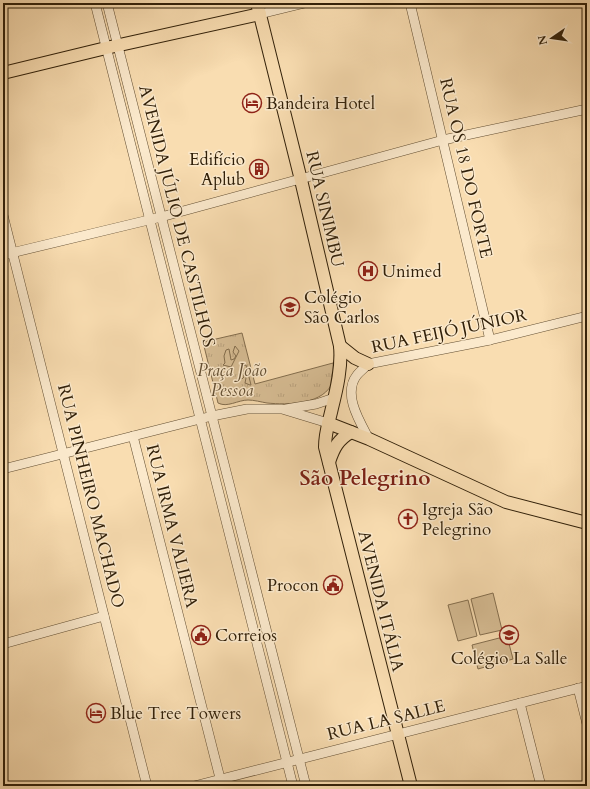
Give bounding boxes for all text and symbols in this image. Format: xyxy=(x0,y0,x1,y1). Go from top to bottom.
north arrow xyxy=(532,18,572,58)
text: N xyxy=(534,33,551,46)
street label: RUA OS 18 DO FORTE xyxy=(434,76,498,260)
street label: AVENIDA JÚLIO DE CASTILHOS xyxy=(133,83,221,349)
hotel icon: Bandeira Hotel xyxy=(241,92,263,114)
place label: Bandeira Hotel xyxy=(266,92,376,115)
place label: Edifício Aplub xyxy=(189,148,245,191)
street label: RUA SINIMBU xyxy=(300,149,350,269)
building icon: Edifício Aplub xyxy=(248,158,270,180)
hospital icon: Unimed xyxy=(357,260,379,282)
place label: Unimed xyxy=(382,260,441,283)
place label: Colégio São Carlos xyxy=(304,286,380,329)
school or university icon: Colégio São Carlos xyxy=(279,296,301,318)
street label: RUA FEIJÓ JÚNIOR xyxy=(369,302,529,359)
park label: Praça João Pessoa xyxy=(197,359,267,402)
street label: RUA PINHEIRO MACHADO xyxy=(52,382,130,610)
street label: RUA IRMA VALIERA xyxy=(141,442,204,611)
district label: São Pelegrino xyxy=(299,464,431,493)
place label: Igreja São Pelegrino xyxy=(422,498,493,541)
church icon: Igreja São Pelegrino xyxy=(397,508,419,530)
street label: AVENIDA ITÁLIA xyxy=(352,528,410,675)
place label: Procon xyxy=(267,574,319,597)
public building icon: Procon xyxy=(322,574,344,596)
public building icon: Correios xyxy=(190,624,212,646)
place label: Correios xyxy=(215,624,277,647)
school or university icon: Colégio La Salle xyxy=(498,624,520,646)
place label: Colégio La Salle xyxy=(451,647,567,670)
street label: RUA LA SALLE xyxy=(325,694,447,746)
hotel icon: Blue Tree Towers xyxy=(85,702,107,724)
place label: Blue Tree Towers xyxy=(110,702,241,725)

